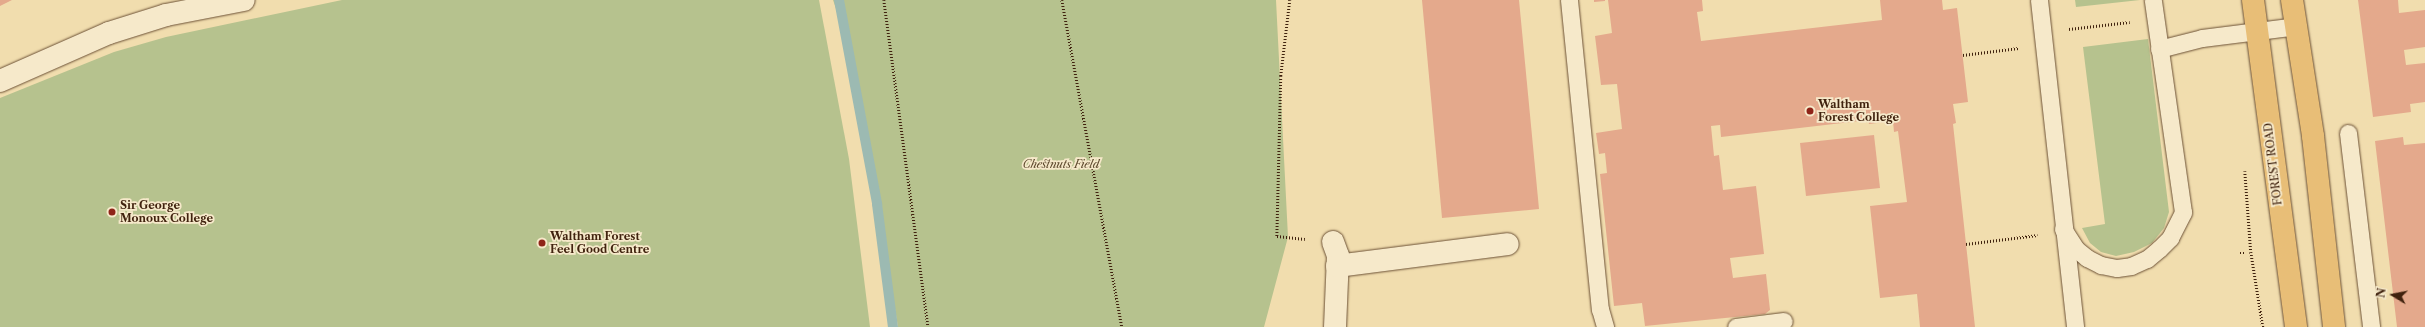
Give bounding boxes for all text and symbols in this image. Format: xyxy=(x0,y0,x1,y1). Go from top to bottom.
place label: Waltham Forest College xyxy=(1818,98,1899,124)
marker: Waltham Forest College xyxy=(1805,106,1815,116)
street label: FOREST ROAD xyxy=(2261,122,2285,206)
park label: Chestnuts Field xyxy=(1023,157,1099,171)
place label: Sir George Monoux College xyxy=(120,199,213,225)
marker: Sir George Monoux College xyxy=(107,207,117,217)
place label: Waltham Forest Feel Good Centre xyxy=(550,230,649,256)
marker: Waltham Forest Feel Good Centre xyxy=(537,238,547,248)
north arrow xyxy=(2373,275,2413,315)
text: N xyxy=(2373,287,2389,299)

